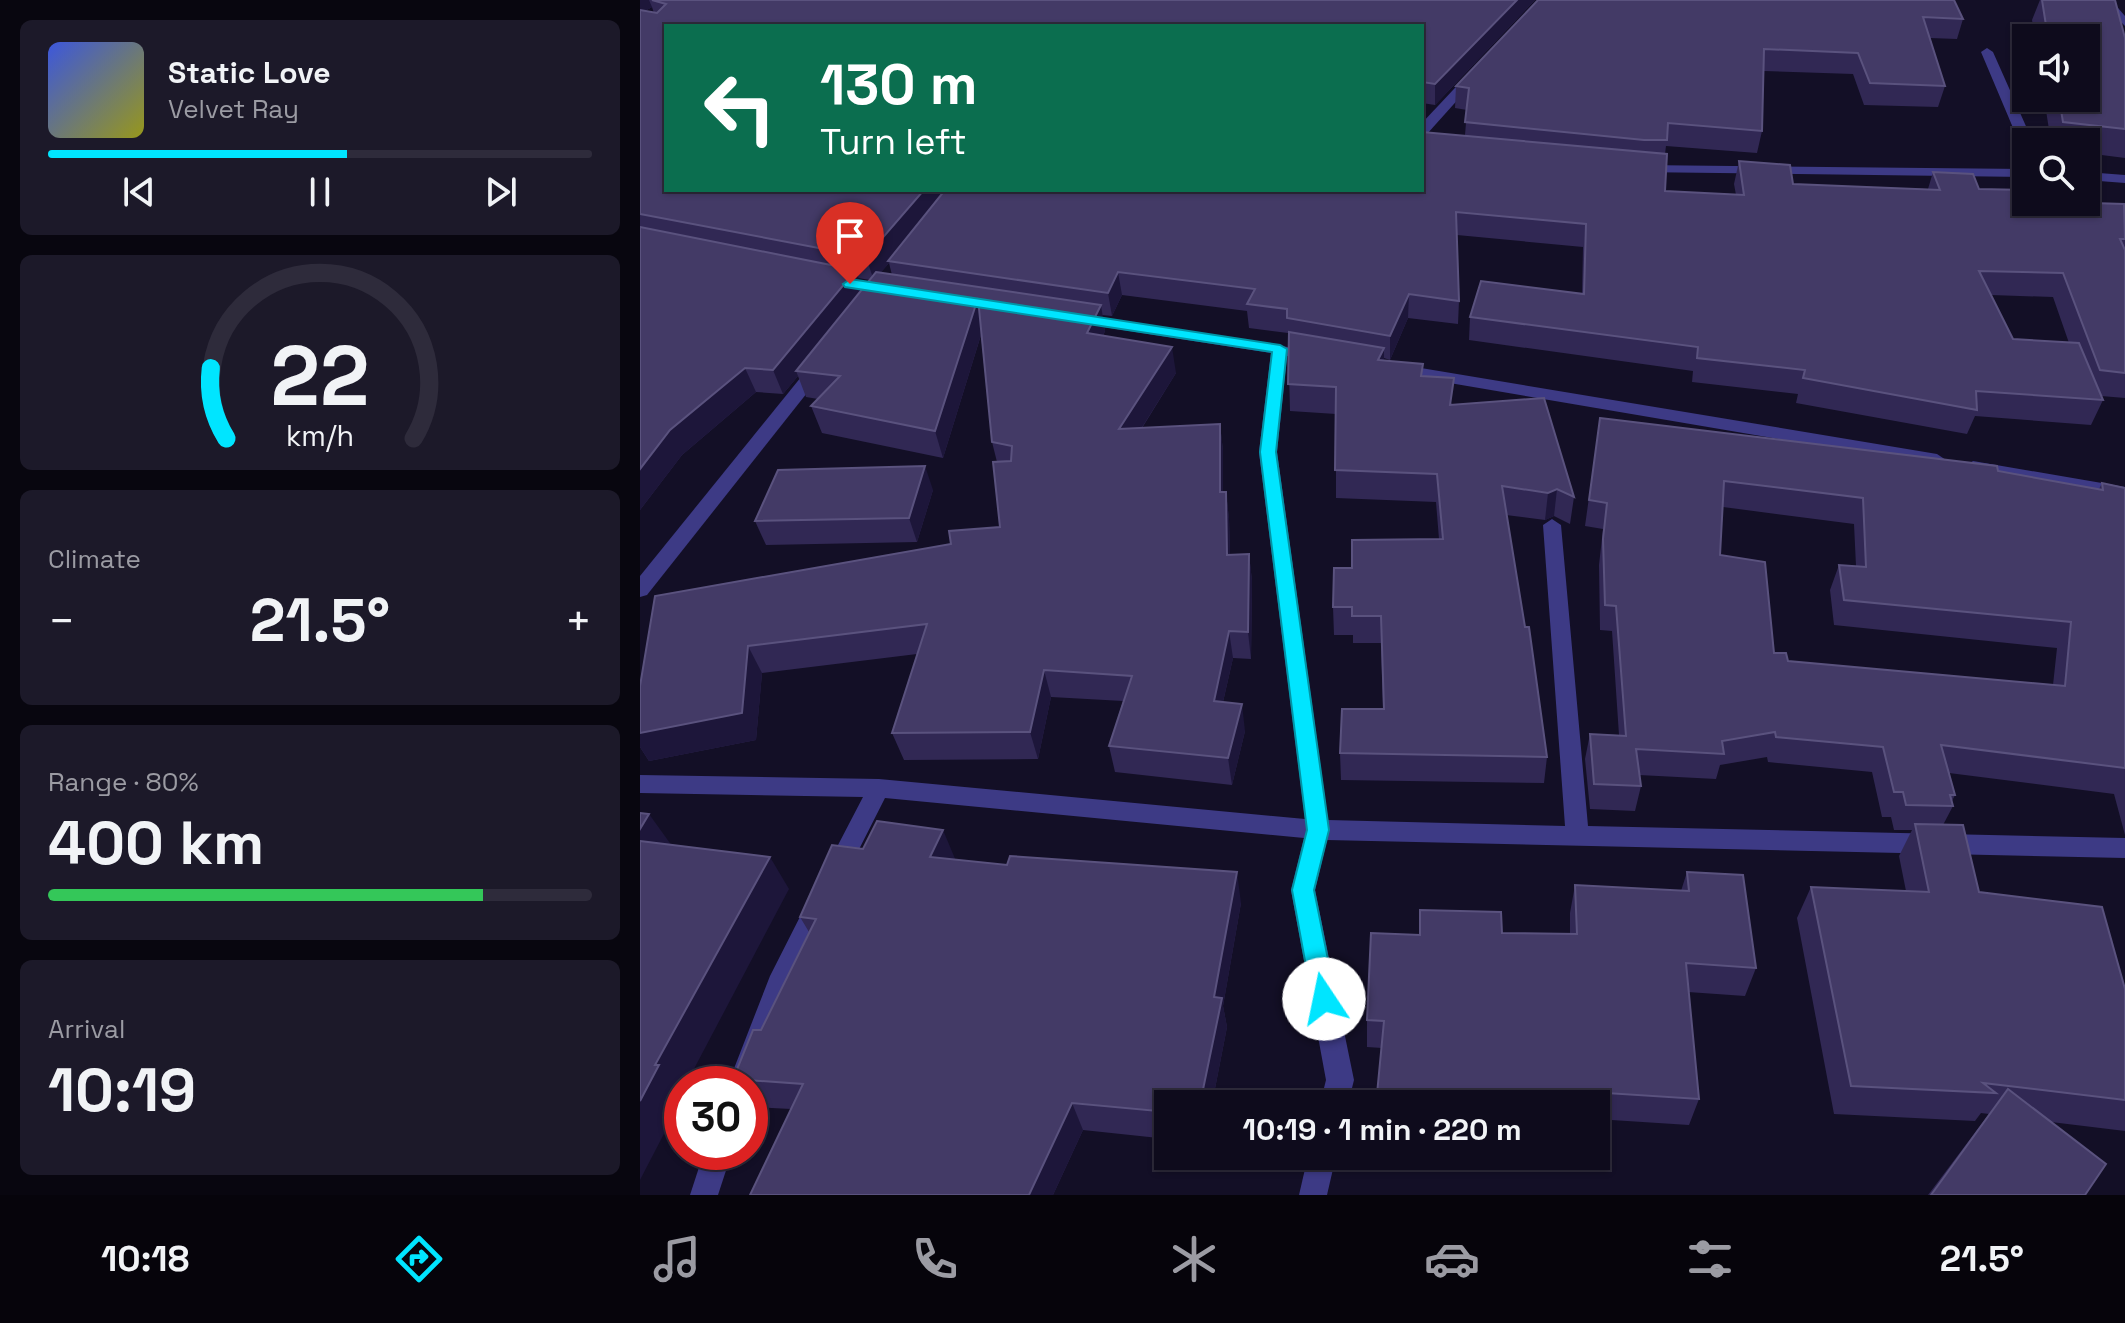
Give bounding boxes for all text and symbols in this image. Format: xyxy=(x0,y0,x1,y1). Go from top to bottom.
map controls xyxy=(2012,24,2100,216)
button: sound xyxy=(2012,24,2100,112)
text: 130 m xyxy=(820,49,978,120)
text: Static Love xyxy=(168,53,331,92)
icon: left xyxy=(688,56,792,160)
text: Velvet Ray xyxy=(168,92,299,126)
text: Turn left xyxy=(820,119,967,165)
button: search xyxy=(2012,128,2100,216)
icon: previous xyxy=(117,170,161,214)
icon: pause xyxy=(298,170,342,214)
icon: next xyxy=(479,170,523,214)
pin xyxy=(816,202,884,284)
icon: arrive xyxy=(828,214,872,258)
text: 22 xyxy=(271,322,369,428)
text: km/h xyxy=(286,418,354,454)
text: Climate xyxy=(48,542,141,576)
text: 21.5° xyxy=(250,582,390,659)
text: − xyxy=(48,593,75,649)
text: + xyxy=(565,593,592,649)
text: Range · 80% xyxy=(48,765,199,799)
text: 400 km xyxy=(48,805,264,882)
position arrow xyxy=(1282,957,1366,1041)
text: Arrival xyxy=(48,1012,125,1046)
text: 10:19 xyxy=(48,1052,196,1129)
speed limit sign: 30 xyxy=(664,1066,768,1170)
text: 10:19 · 1 min · 220 m xyxy=(1242,1110,1522,1149)
icon: directions xyxy=(391,1231,447,1287)
icon: music xyxy=(649,1231,705,1287)
icon: phone xyxy=(907,1231,963,1287)
icon: climate xyxy=(1166,1231,1222,1287)
icon: car xyxy=(1424,1231,1480,1287)
icon: filters xyxy=(1682,1231,1738,1287)
text: 10:18 xyxy=(101,1236,189,1282)
text: 21.5° xyxy=(1940,1236,2024,1282)

